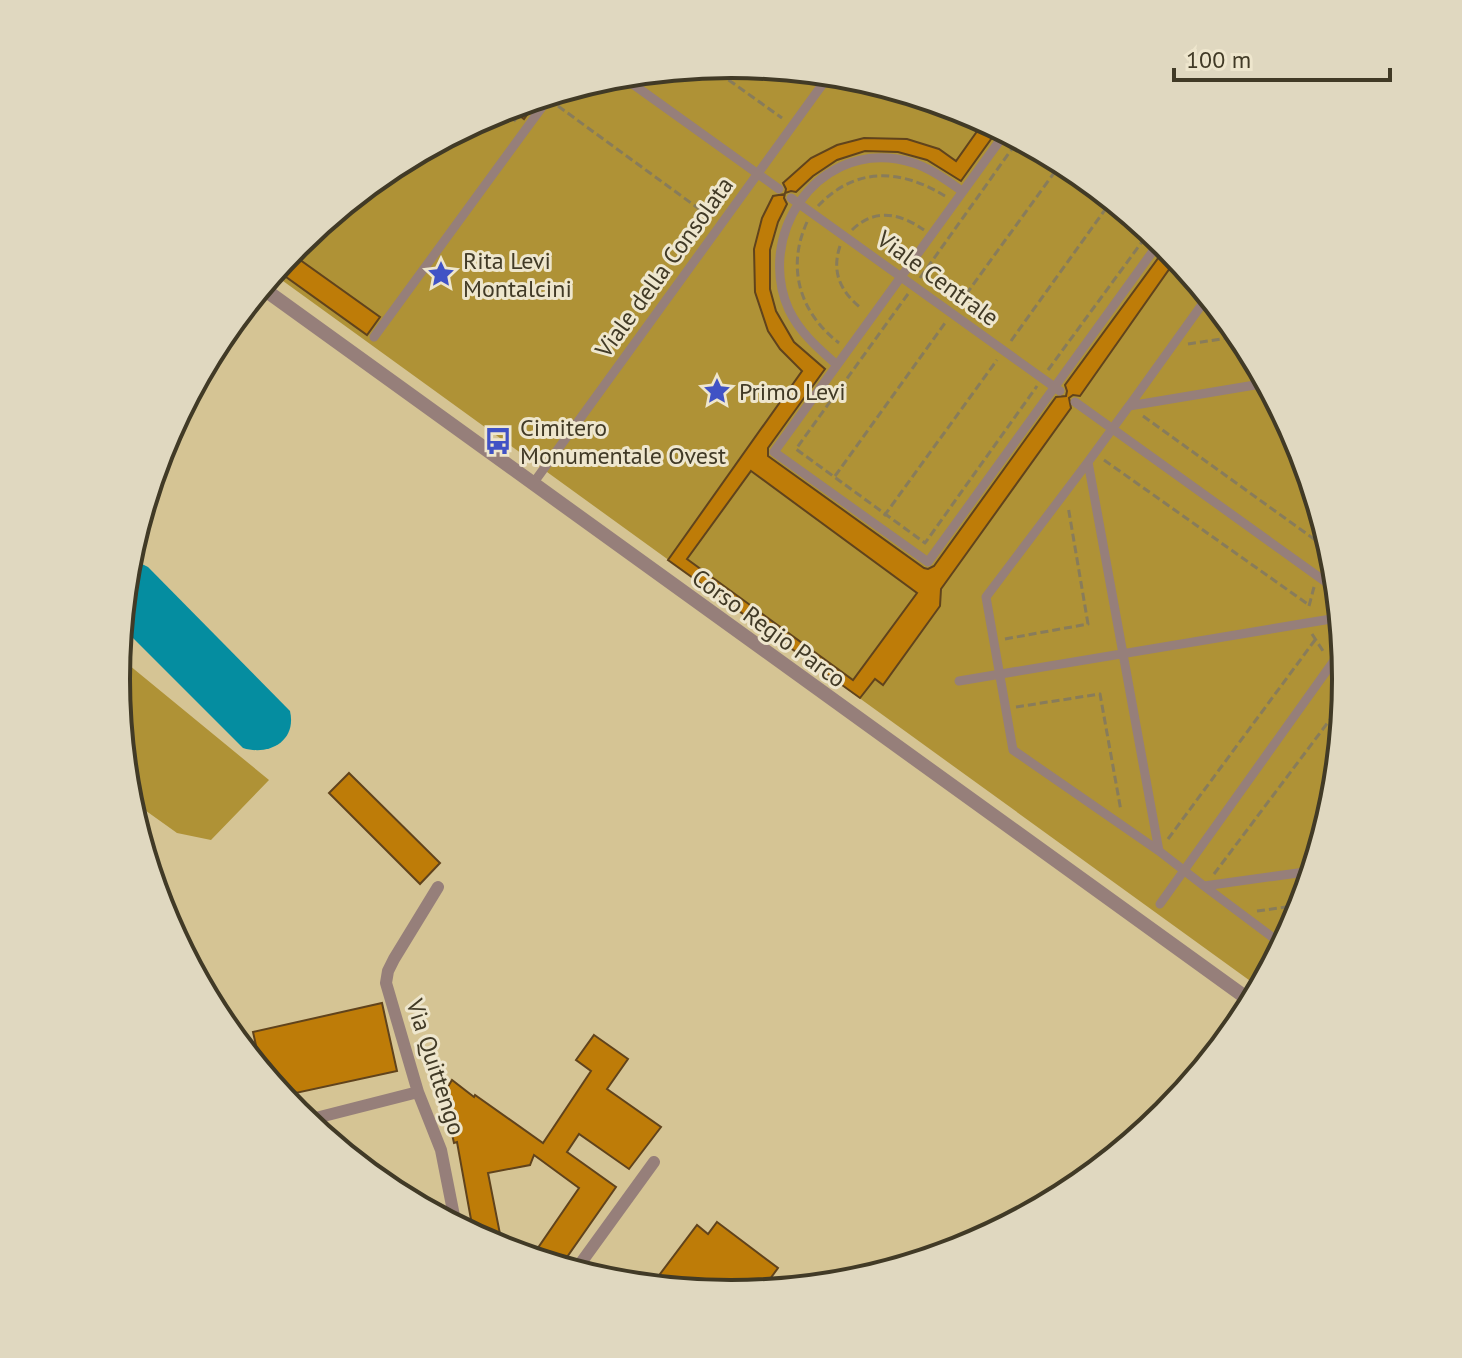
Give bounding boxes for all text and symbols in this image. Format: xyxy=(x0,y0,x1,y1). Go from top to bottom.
scale bar xyxy=(1174,32,1390,82)
text: 100 m xyxy=(1186,44,1251,75)
street label: Viale della Consolata xyxy=(587,171,740,364)
street label: Viale Centrale xyxy=(870,223,1005,333)
place label: Rita Levi Montalcini xyxy=(463,245,572,304)
place icon: Rita Levi Montalcini xyxy=(426,259,456,289)
place icon: Primo Levi xyxy=(702,376,732,406)
place label: Primo Levi xyxy=(739,376,846,407)
place label: Cimitero Monumentale Ovest xyxy=(520,412,726,471)
bus stop icon: Cimitero Monumentale Ovest xyxy=(483,426,513,456)
street label: Corso Regio Parco xyxy=(686,562,852,694)
street label: Via Quittengo xyxy=(399,994,473,1139)

